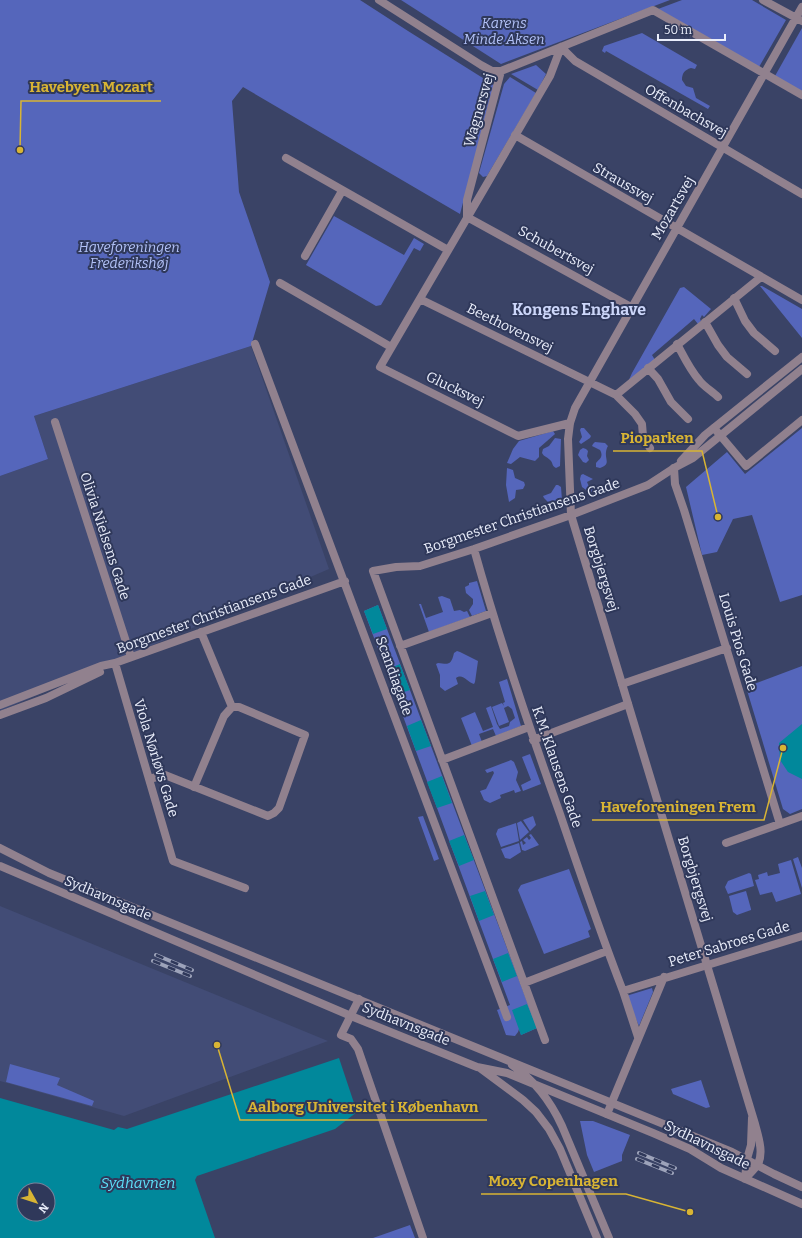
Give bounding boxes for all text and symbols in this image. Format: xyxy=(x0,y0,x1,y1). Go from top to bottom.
park label: Karens Minde Aksen xyxy=(464,15,544,48)
scale bar xyxy=(658,16,725,42)
text: 50 m xyxy=(664,23,693,37)
street label: Wagnersvej xyxy=(460,71,498,149)
callout: Havebyen Mozart xyxy=(21,74,161,101)
text: Havebyen Mozart xyxy=(29,78,153,96)
street label: Offenbachsvej xyxy=(642,81,730,141)
street label: Straussvej xyxy=(590,159,656,207)
street label: Mozartsvej xyxy=(648,173,698,243)
street label: Schubertsvej xyxy=(515,222,597,278)
park label: Haveforeningen Frederikshøj xyxy=(78,239,180,272)
street label: Beethovensvej xyxy=(464,300,556,356)
district label: Kongens Enghave xyxy=(512,300,646,319)
street label: Glucksvej xyxy=(423,368,487,410)
callout: Pioparken xyxy=(613,424,702,451)
text: Pioparken xyxy=(620,429,694,447)
street label: Olivia Nielsens Gade xyxy=(76,470,134,602)
street label: Borgmester Christiansens Gade xyxy=(422,474,622,558)
street label: Borgbjergsvej xyxy=(580,524,622,614)
street label: Borgmester Christiansens Gade xyxy=(114,571,314,657)
street label: Louis Pios Gade xyxy=(715,591,761,693)
street label: Scandiagade xyxy=(372,634,416,718)
street label: Viola Nørløvs Gade xyxy=(130,697,182,819)
street label: K.M. Klausens Gade xyxy=(528,704,586,830)
callout: Haveforeningen Frem xyxy=(592,793,764,820)
text: Haveforeningen Frem xyxy=(600,798,757,816)
street label: Borgbjergsvej xyxy=(674,834,716,924)
street label: Sydhavnsgade xyxy=(62,872,154,924)
street label: Peter Sabroes Gade xyxy=(666,917,792,971)
street label: Sydhavnsgade xyxy=(359,999,453,1049)
callout: Aalborg Universitet i København xyxy=(240,1093,487,1120)
text: Aalborg Universitet i København xyxy=(248,1098,479,1116)
street label: Sydhavnsgade xyxy=(661,1117,753,1173)
callout: Moxy Copenhagen xyxy=(481,1167,626,1194)
text: Moxy Copenhagen xyxy=(488,1172,618,1190)
water label: Sydhavnen xyxy=(101,1174,175,1192)
north arrow xyxy=(16,1182,56,1222)
text: N xyxy=(35,1201,51,1216)

